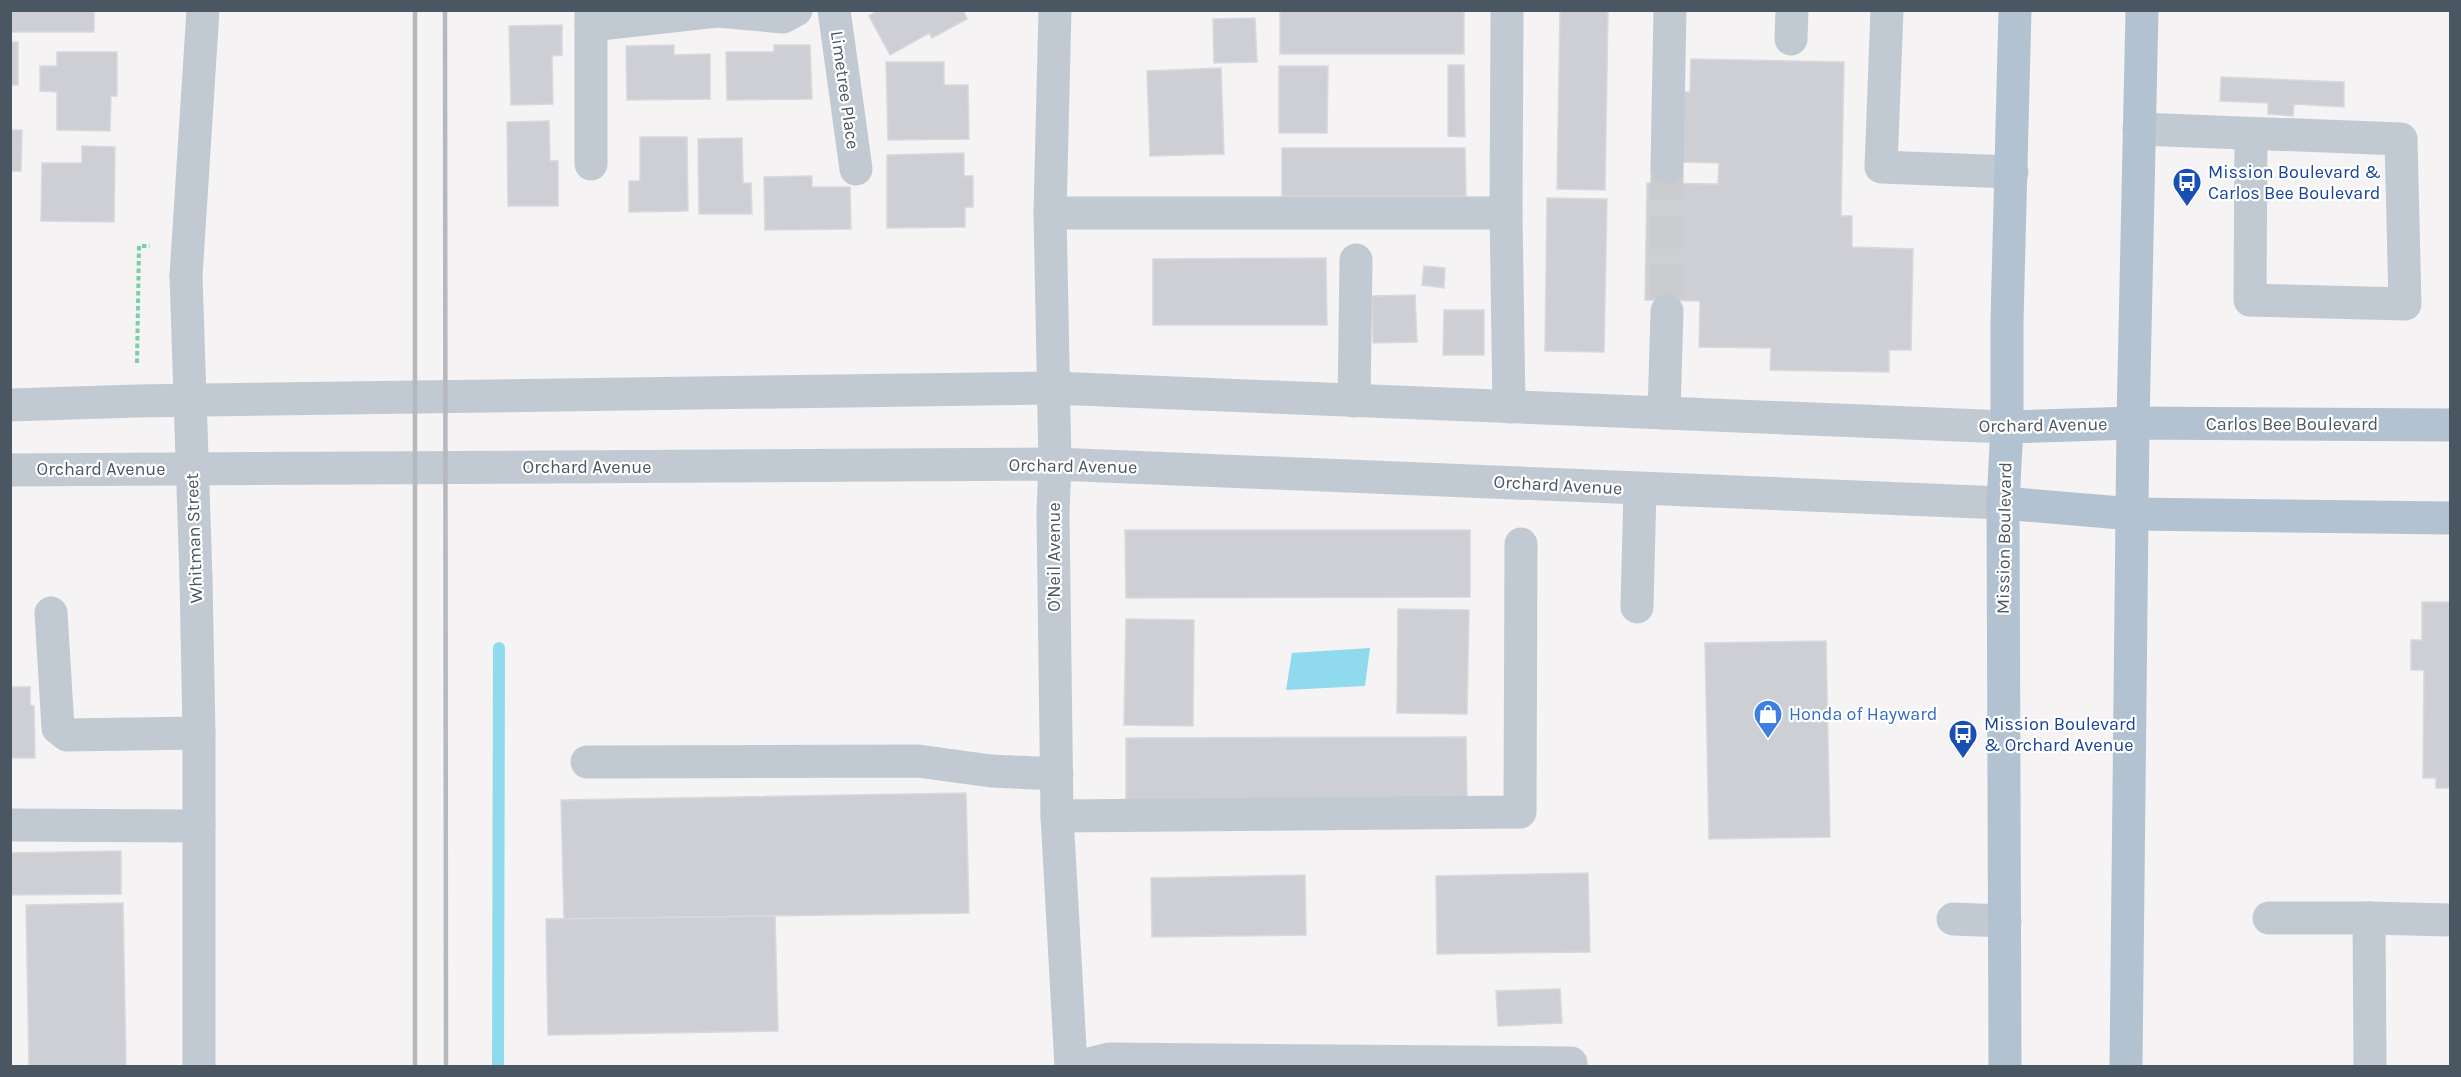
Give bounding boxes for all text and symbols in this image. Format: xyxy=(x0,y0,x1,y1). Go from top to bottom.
street label: Limetree Place xyxy=(826,29,864,151)
place label: Mission Boulevard & Carlos Bee Boulevard xyxy=(2208,161,2381,204)
bus stop icon: Mission Boulevard & Carlos Bee Boulevard xyxy=(2171,166,2203,208)
street label: Orchard Avenue xyxy=(1978,413,2108,437)
street label: Carlos Bee Boulevard xyxy=(2206,413,2378,435)
street label: Orchard Avenue xyxy=(1008,454,1138,478)
street label: Orchard Avenue xyxy=(523,456,651,478)
street label: Orchard Avenue xyxy=(37,458,165,480)
street label: Mission Boulevard xyxy=(1992,462,2016,614)
street label: Orchard Avenue xyxy=(1493,471,1623,499)
street label: Whitman Street xyxy=(181,472,207,604)
street label: O'Neil Avenue xyxy=(1043,502,1065,612)
shop icon: Honda of Hayward xyxy=(1752,698,1784,740)
place label: Honda of Hayward xyxy=(1789,703,1937,725)
place label: Mission Boulevard & Orchard Avenue xyxy=(1984,713,2136,756)
bus stop icon: Mission Boulevard & Orchard Avenue xyxy=(1947,718,1979,760)

